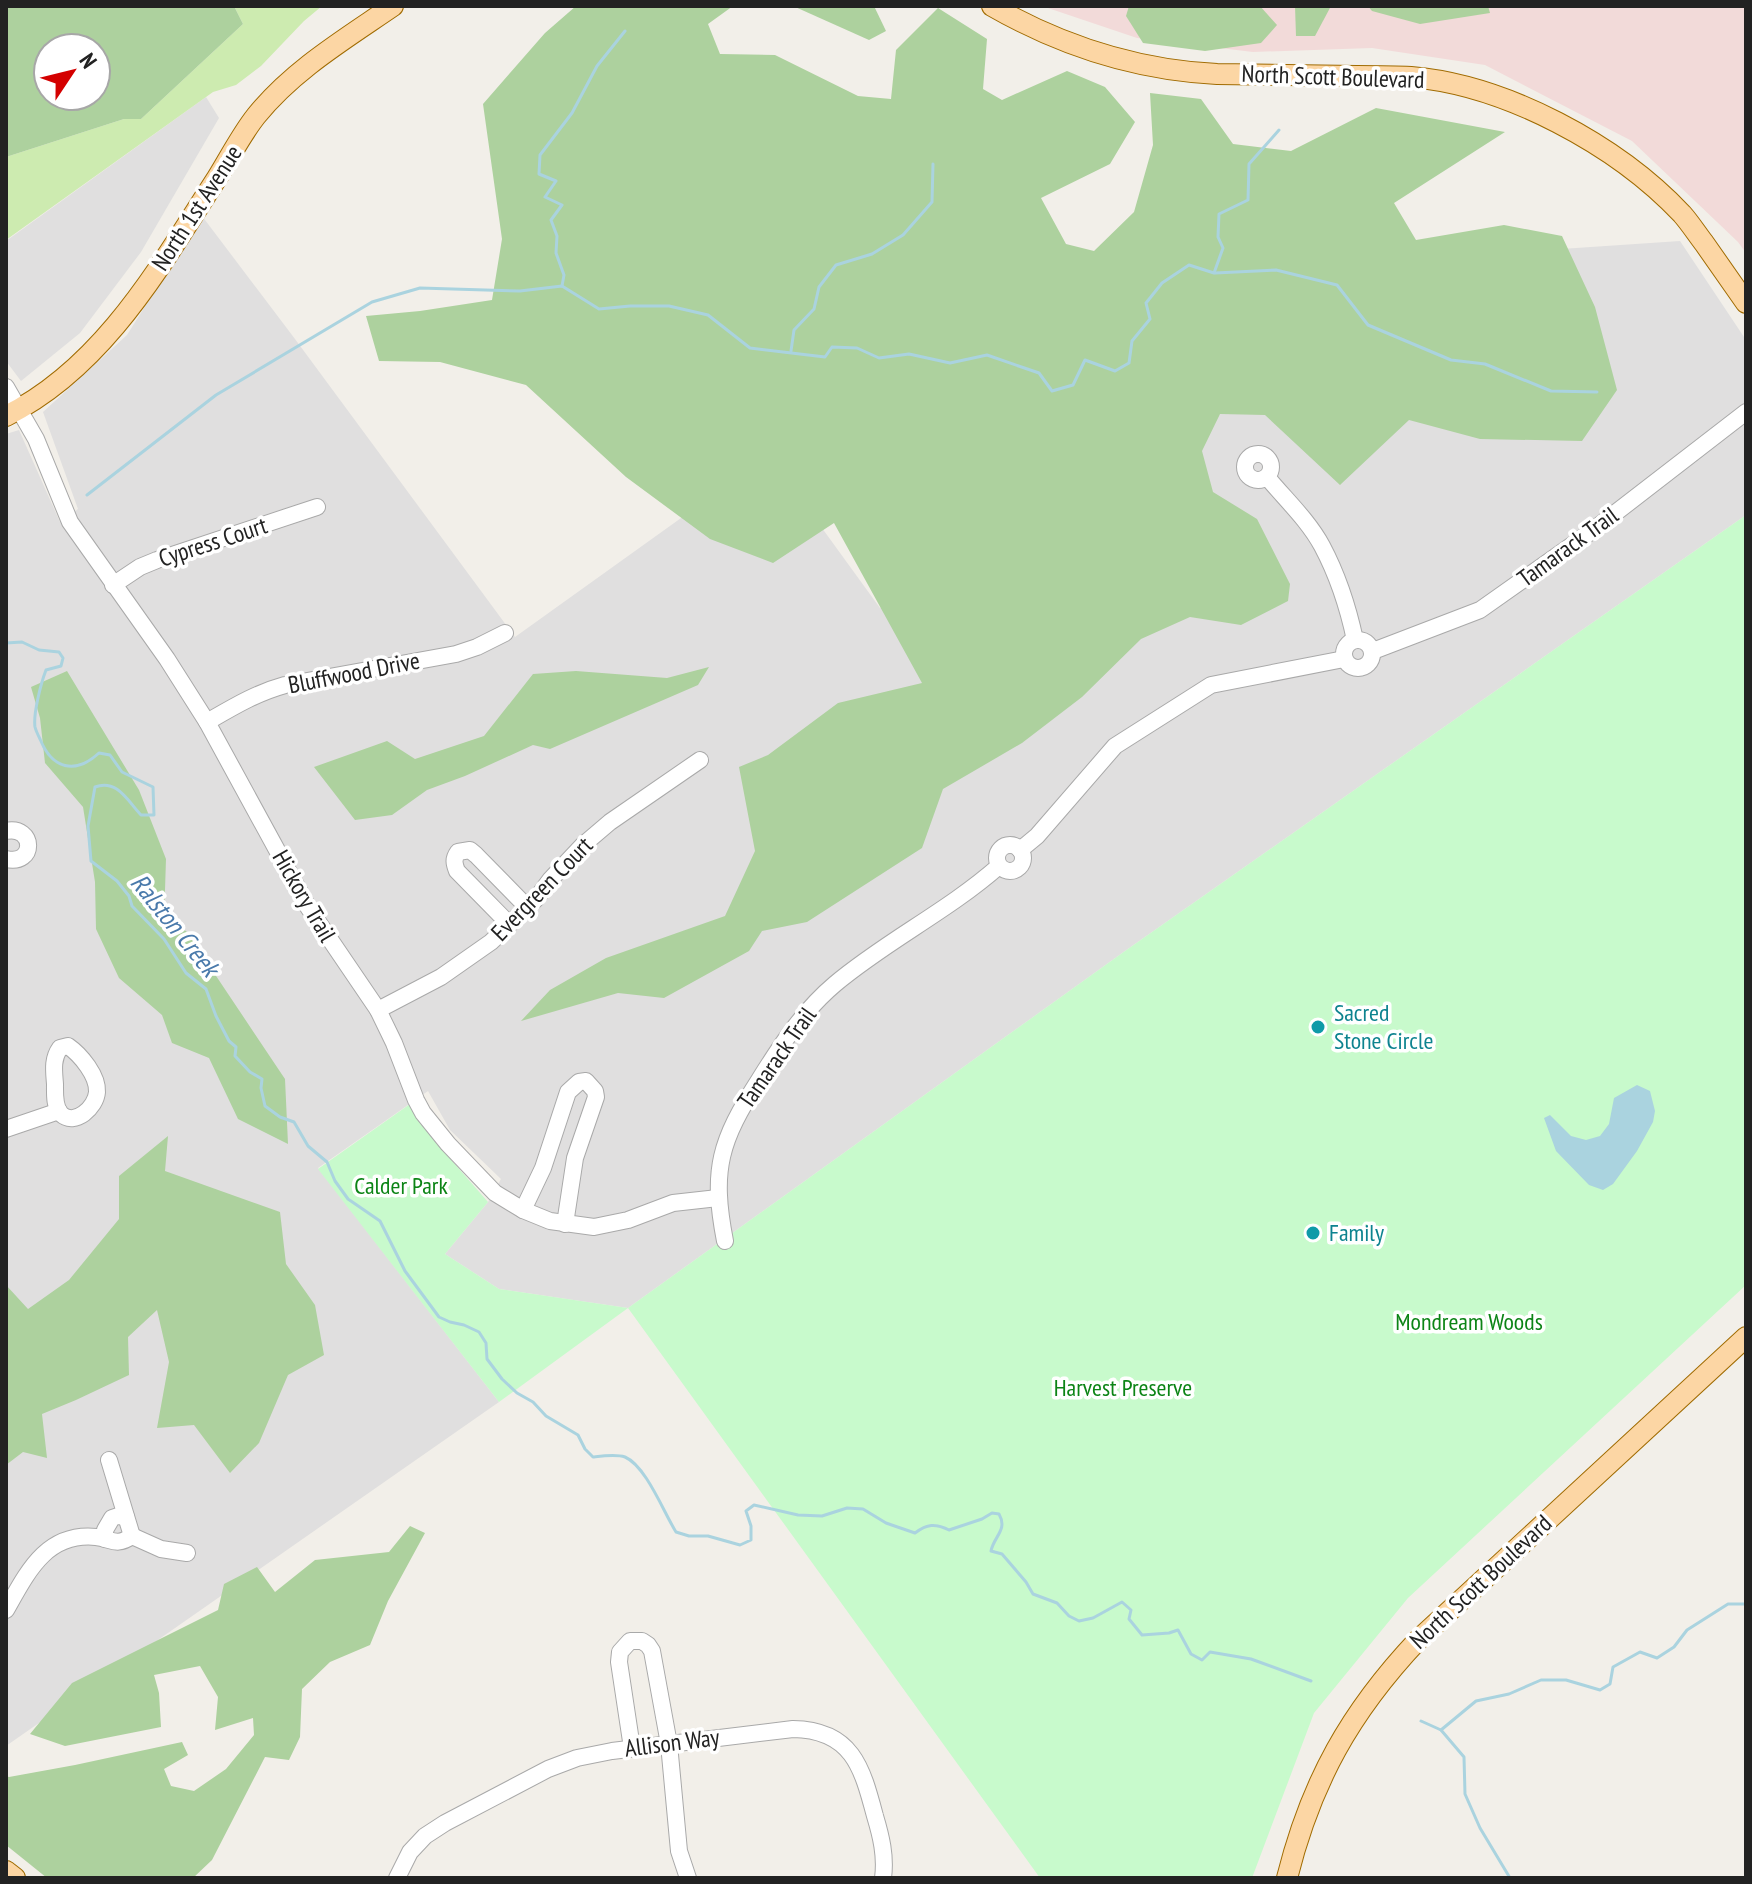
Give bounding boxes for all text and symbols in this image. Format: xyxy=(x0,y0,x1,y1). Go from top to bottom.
north arrow xyxy=(32,32,112,112)
text: N xyxy=(74,48,103,73)
street label: North Scott Boulevard xyxy=(1241,58,1425,95)
street label: North 1st Avenue xyxy=(145,139,249,276)
street label: Tamarack Trail xyxy=(1511,499,1625,594)
street label: Cypress Court xyxy=(155,509,271,574)
street label: Bluffwood Drive xyxy=(285,645,422,700)
street label: Evergreen Court xyxy=(484,830,599,947)
street label: Hickory Trail xyxy=(266,844,343,948)
water label: Ralston Creek xyxy=(124,867,229,985)
place label: Sacred Stone Circle xyxy=(1334,997,1433,1056)
street label: Tamarack Trail xyxy=(730,1001,823,1115)
marker: Sacred Stone Circle xyxy=(1309,1018,1327,1036)
park label: Calder Park xyxy=(354,1170,448,1201)
place label: Family xyxy=(1329,1217,1384,1248)
marker: Family xyxy=(1304,1224,1322,1242)
park label: Mondream Woods xyxy=(1395,1306,1543,1337)
park label: Harvest Preserve xyxy=(1054,1372,1192,1403)
street label: North Scott Boulevard xyxy=(1403,1508,1558,1655)
street label: Allison Way xyxy=(623,1721,721,1764)

